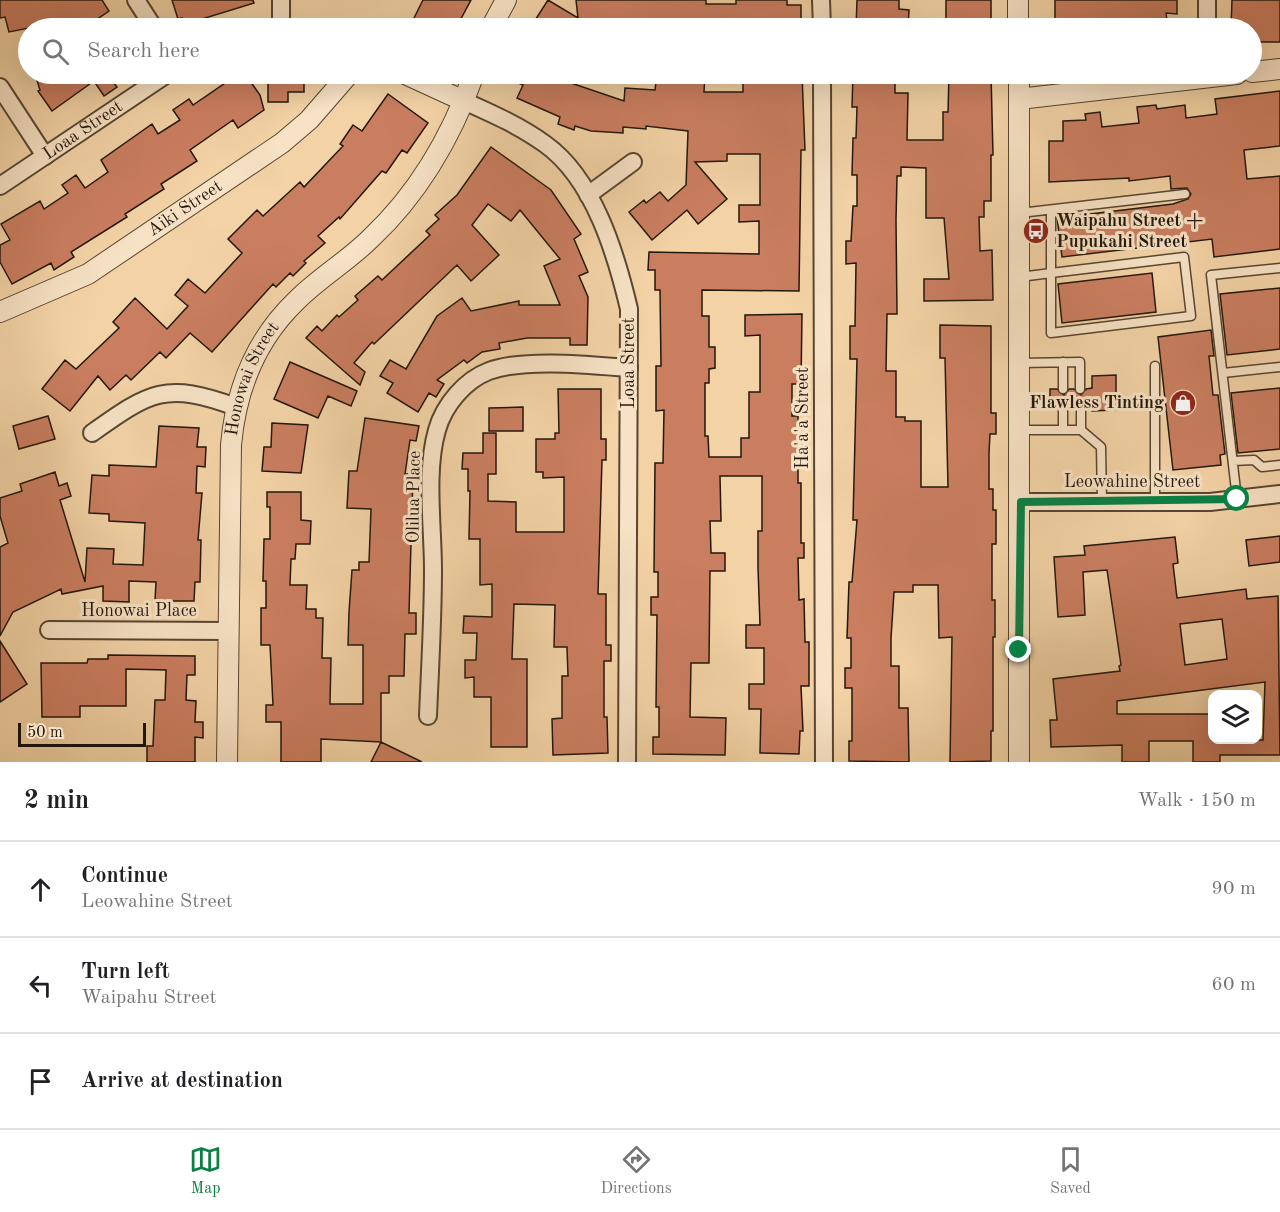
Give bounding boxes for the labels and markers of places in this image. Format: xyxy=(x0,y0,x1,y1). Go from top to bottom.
place label: Waipahu Street + Pupukahi Street xyxy=(1056,212,1203,251)
bus stop icon: Waipahu Street + Pupukahi Street xyxy=(1021,216,1051,246)
shop icon: Flawless Tinting xyxy=(1168,388,1198,418)
place label: Flawless Tinting xyxy=(1029,394,1164,412)

